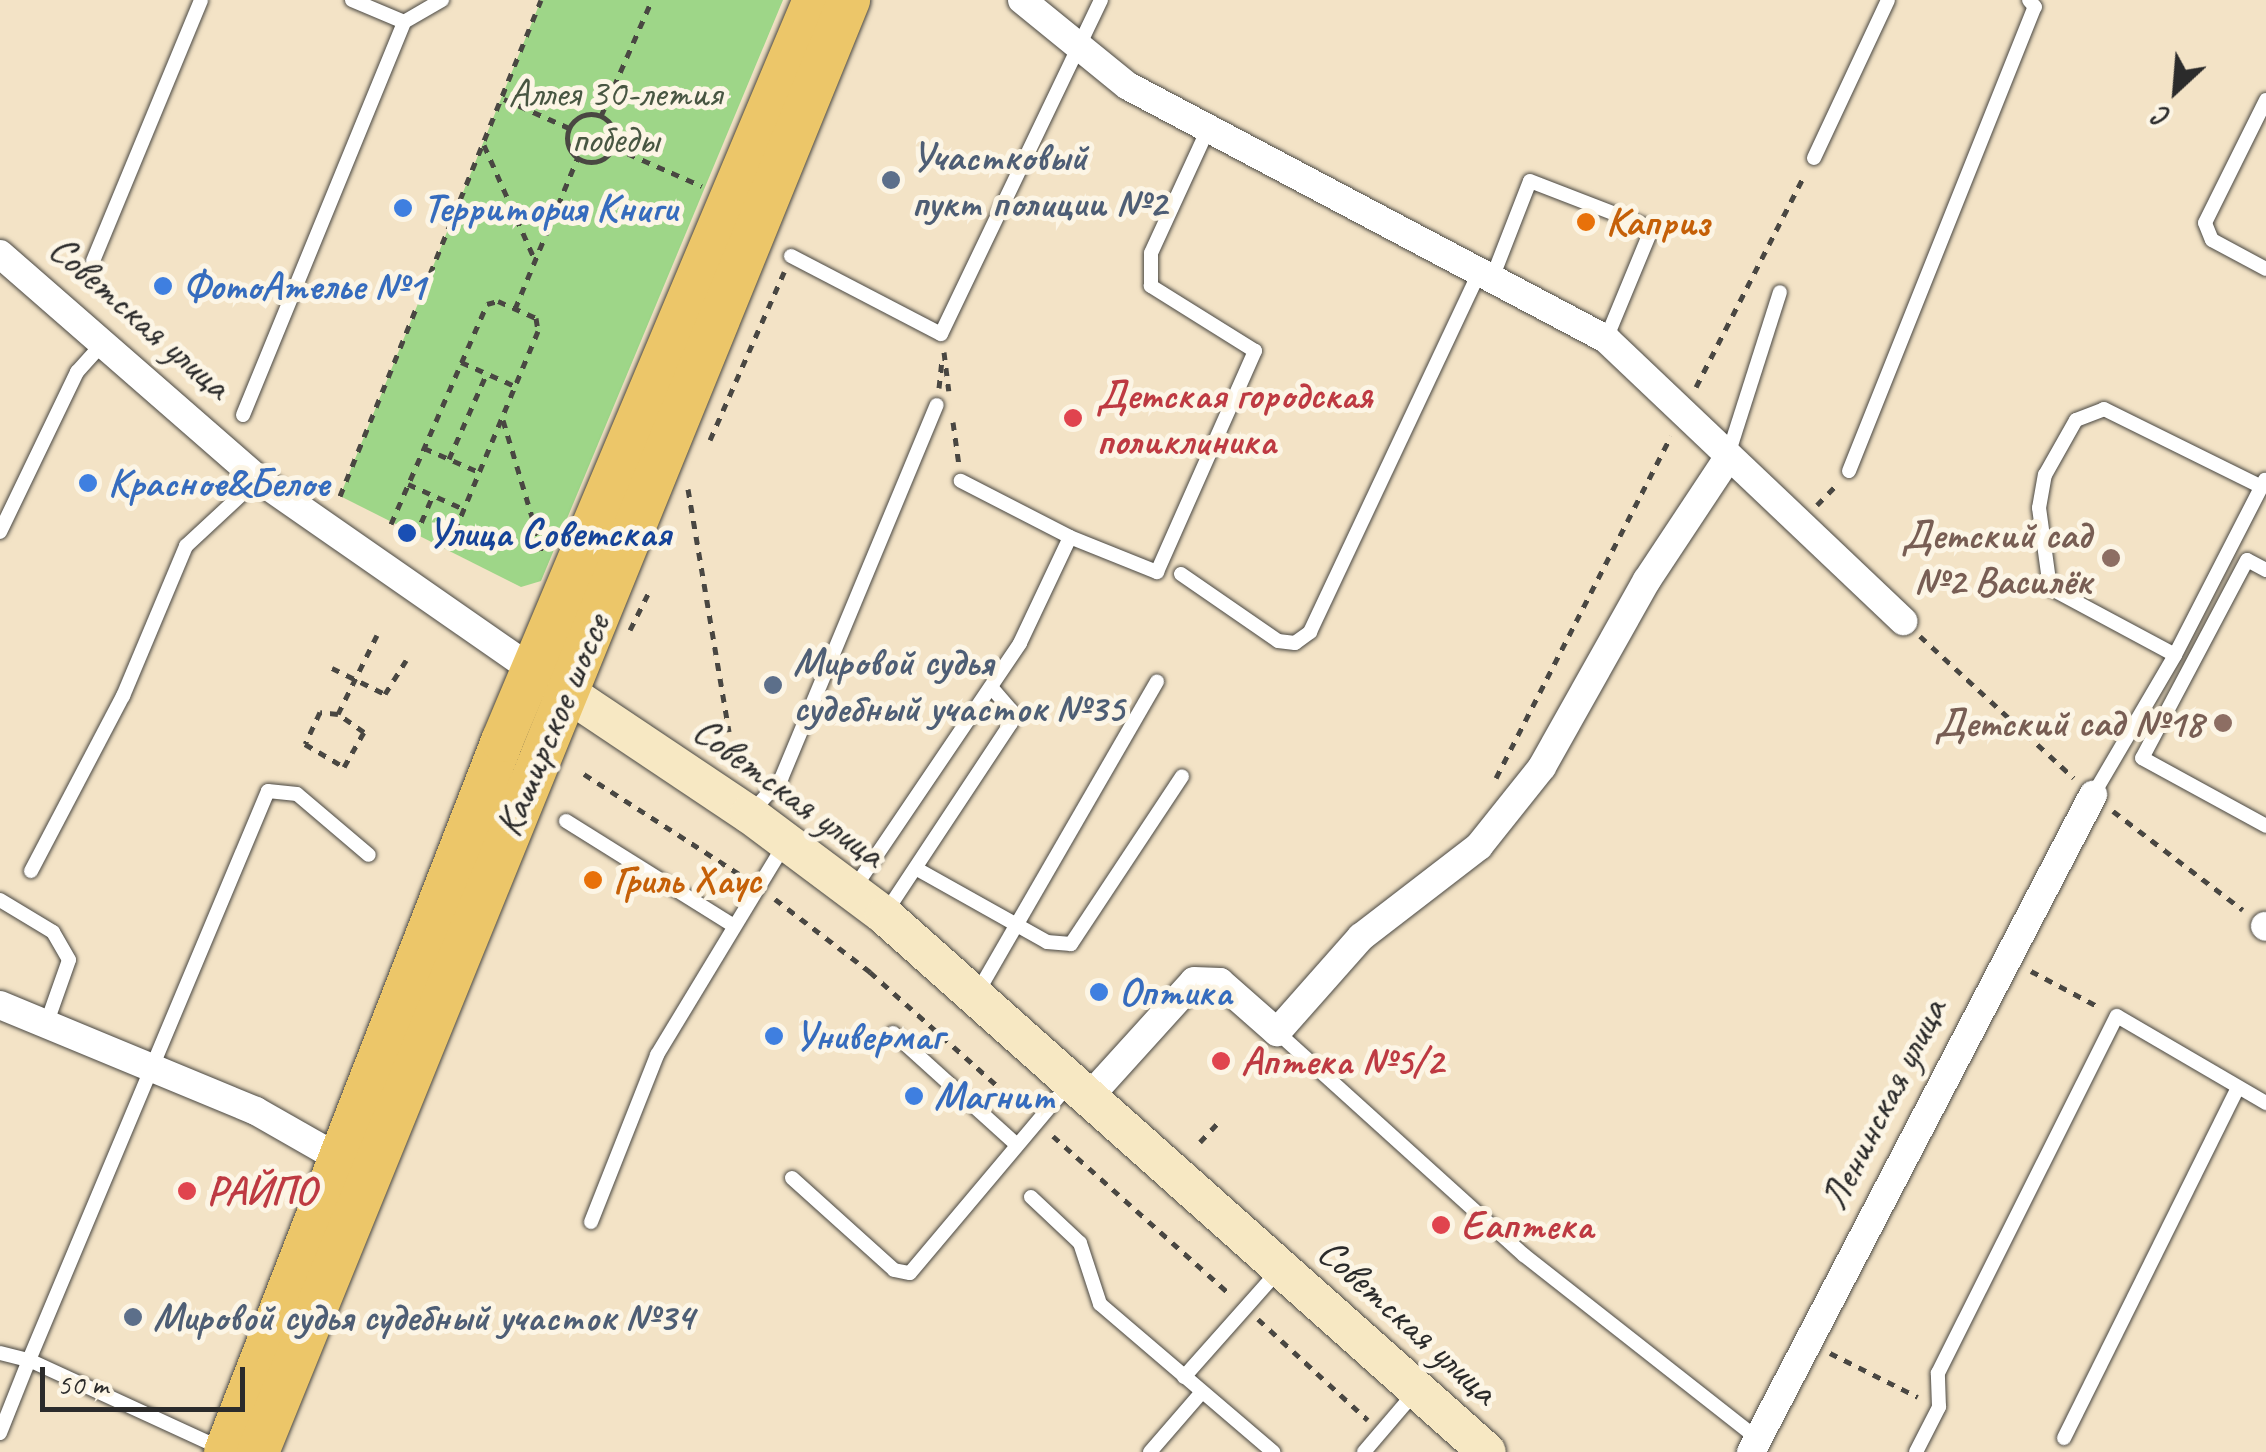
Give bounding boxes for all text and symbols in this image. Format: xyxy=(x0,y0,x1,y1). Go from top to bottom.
north arrow xyxy=(2126,40,2226,140)
park label: Аллея 30-летия победы xyxy=(508,69,722,163)
text: С xyxy=(2149,99,2176,136)
place label: Участковый пукт полиции №2 xyxy=(911,133,1165,227)
marker: Участковый пукт полиции №2 xyxy=(880,169,902,191)
place label: Территория Книги xyxy=(423,184,681,232)
marker: Территория Книги xyxy=(392,197,414,219)
place label: Каприз xyxy=(1606,198,1709,246)
marker: Каприз xyxy=(1575,211,1597,233)
street label: Советская улица xyxy=(38,224,242,410)
place label: ФотоАтелье №1 xyxy=(183,262,425,310)
marker: ФотоАтелье №1 xyxy=(152,275,174,297)
place label: Детская городская поликлиника xyxy=(1096,371,1372,465)
marker: Детская городская поликлиника xyxy=(1060,405,1086,431)
place label: Красное&Белое xyxy=(108,459,330,507)
marker: Красное&Белое xyxy=(77,472,99,494)
place label: Улица Советская xyxy=(427,509,674,557)
place label: Детский сад №2 Василёк xyxy=(1901,511,2091,605)
marker: Улица Советская xyxy=(396,522,418,544)
marker: Детский сад №2 Василёк xyxy=(2100,547,2122,569)
street label: Каширское шоссе xyxy=(483,606,621,844)
place label: Мировой судья судебный участок №35 xyxy=(793,638,1124,732)
marker: Мировой судья судебный участок №35 xyxy=(762,674,784,696)
place label: Детский сад №18 xyxy=(1935,699,2203,747)
street label: Советская улица xyxy=(682,705,896,879)
marker: Детский сад №18 xyxy=(2212,712,2234,734)
place label: Гриль Хаус xyxy=(613,856,762,904)
marker: Гриль Хаус xyxy=(582,869,604,891)
place label: Оптика xyxy=(1119,968,1231,1016)
marker: Оптика xyxy=(1088,981,1110,1003)
street label: Ленинская улица xyxy=(1809,989,1957,1219)
place label: Универмаг xyxy=(794,1012,943,1060)
marker: Универмаг xyxy=(763,1025,785,1047)
place label: Аптека №5/2 xyxy=(1241,1037,1443,1085)
marker: Аптека №5/2 xyxy=(1210,1050,1232,1072)
place label: Магнит xyxy=(934,1072,1055,1120)
marker: Магнит xyxy=(903,1085,925,1107)
place label: РАЙПО xyxy=(207,1167,315,1215)
marker: РАЙПО xyxy=(176,1180,198,1202)
place label: Еаптека xyxy=(1461,1201,1593,1249)
marker: Еаптека xyxy=(1430,1214,1452,1236)
street label: Советская улица xyxy=(1307,1226,1509,1416)
place label: Мировой судья судебный участок №34 xyxy=(153,1293,694,1341)
marker: Мировой судья судебный участок №34 xyxy=(122,1306,144,1328)
scale bar xyxy=(45,1347,250,1409)
text: 50 m xyxy=(57,1365,108,1403)

